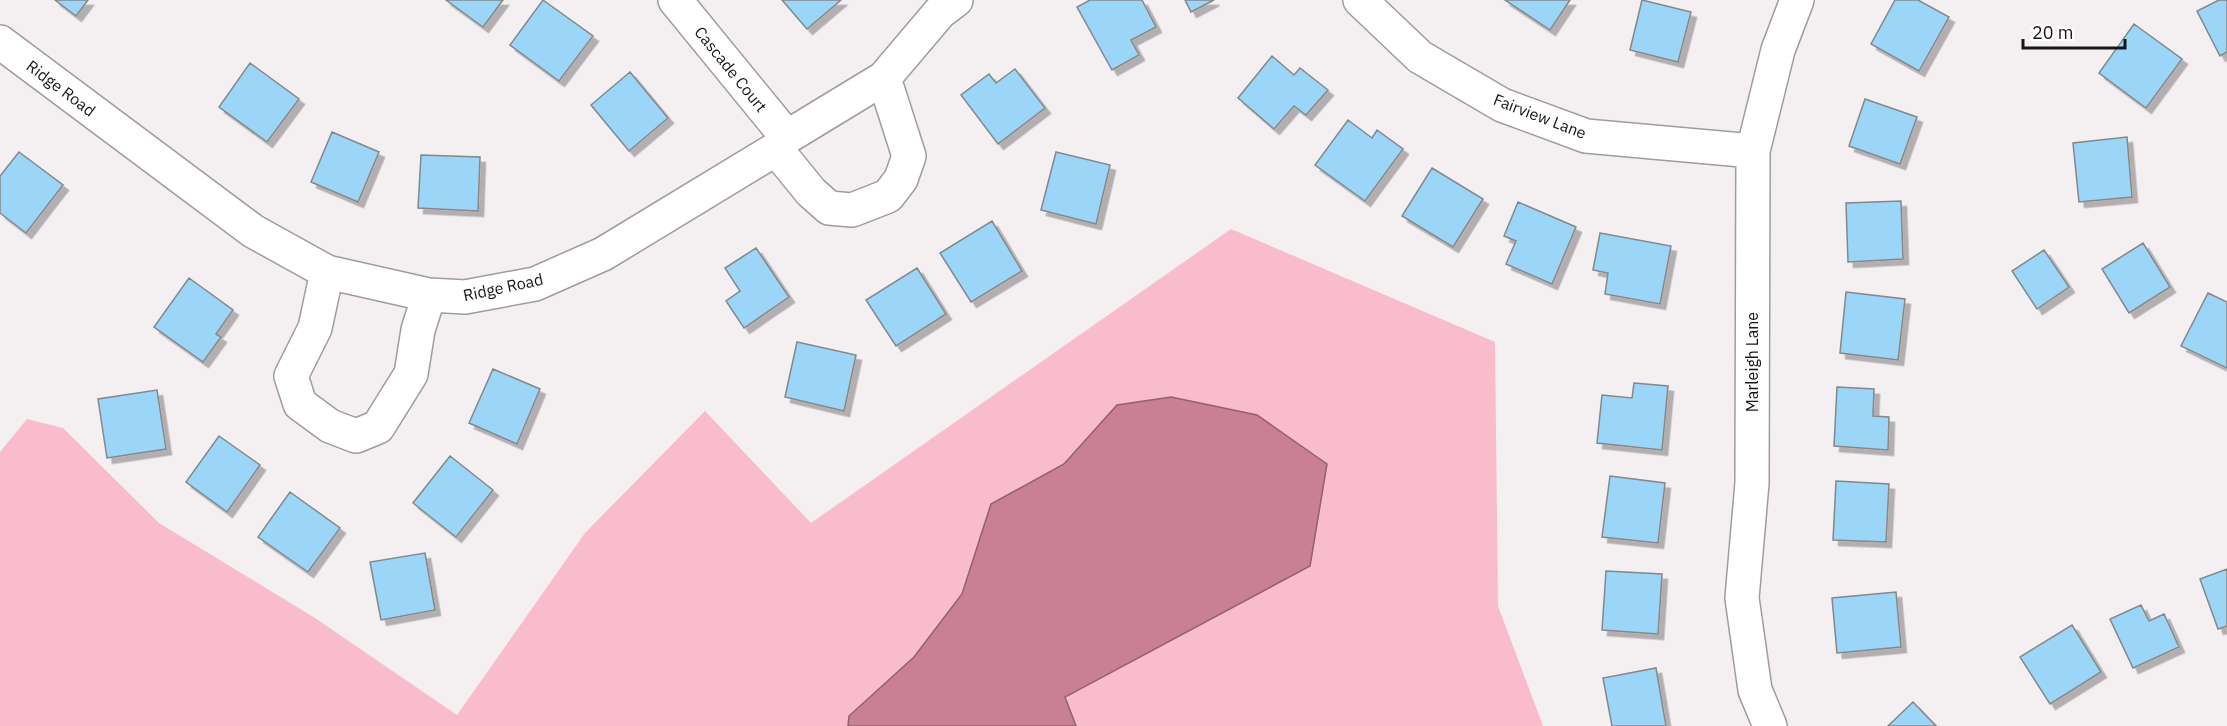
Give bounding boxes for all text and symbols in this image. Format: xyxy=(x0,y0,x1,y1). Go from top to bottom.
scale bar xyxy=(2023,12,2125,50)
text: 20 m xyxy=(2032,21,2074,44)
street label: Cascade Court xyxy=(690,22,772,116)
street label: Ridge Road xyxy=(23,56,99,120)
street label: Fairview Lane xyxy=(1491,89,1590,143)
street label: Ridge Road xyxy=(461,269,545,305)
street label: Marleigh Lane xyxy=(1742,312,1762,412)

